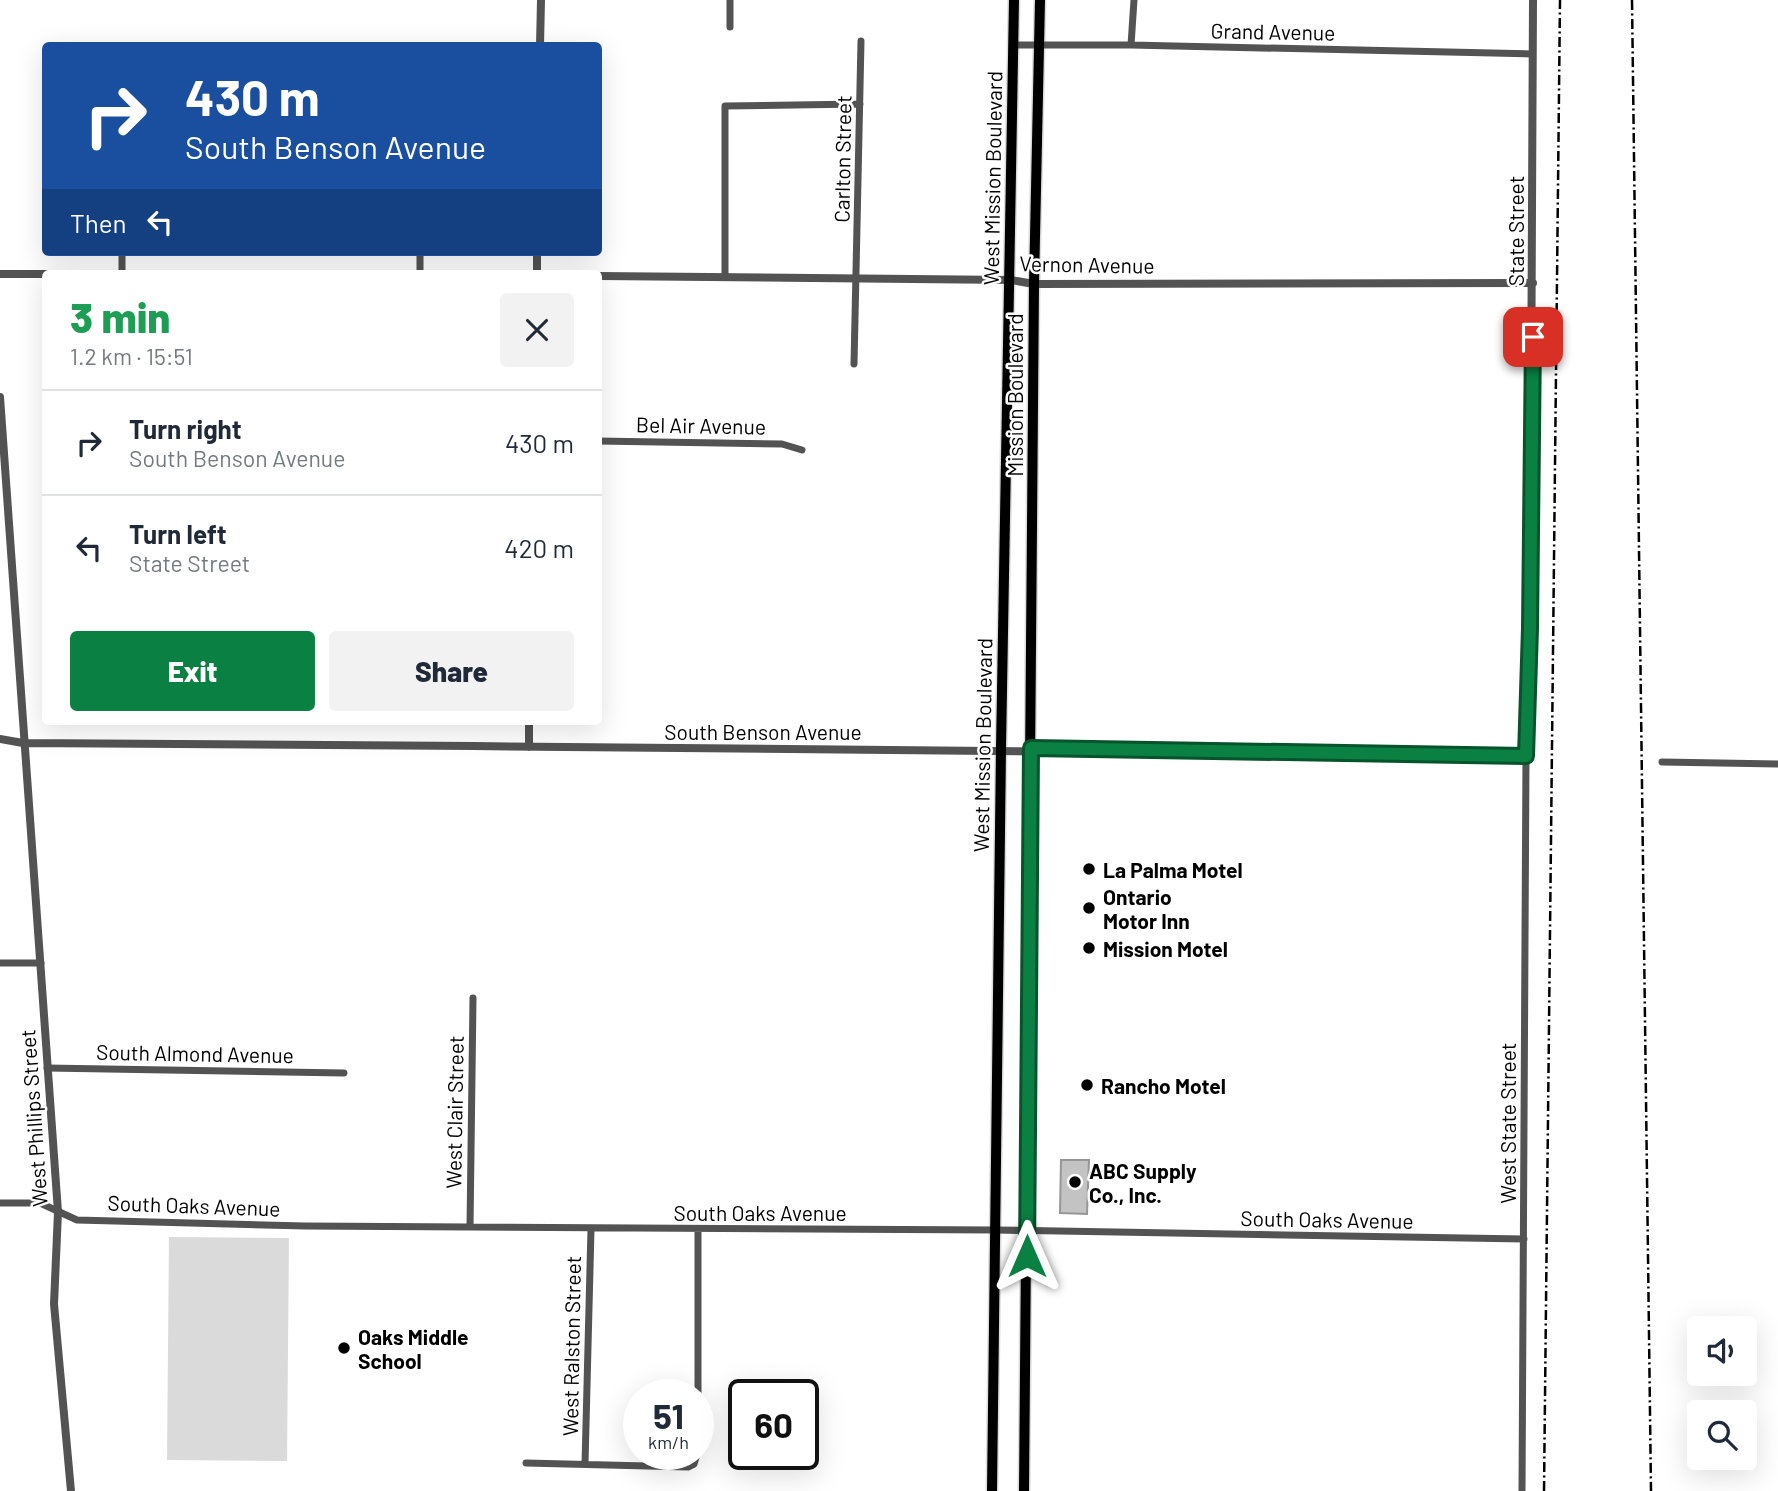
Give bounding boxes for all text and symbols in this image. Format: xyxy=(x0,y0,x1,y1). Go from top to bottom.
street label: Grand Avenue xyxy=(1210,17,1336,45)
text: 430 m xyxy=(185,67,320,126)
icon: right xyxy=(70,70,161,161)
street label: West Mission Boulevard xyxy=(978,71,1006,285)
street label: Carlton Street xyxy=(828,95,856,223)
text: South Benson Avenue xyxy=(185,127,486,165)
street label: State Street xyxy=(1503,176,1528,286)
icon: left xyxy=(141,203,179,241)
text: Then xyxy=(70,207,127,238)
street label: Vernon Avenue xyxy=(1019,250,1155,278)
text: 3 min xyxy=(70,291,170,341)
button: close xyxy=(500,293,574,367)
pin xyxy=(1503,307,1563,367)
street label: Mission Boulevard xyxy=(1002,313,1027,477)
icon: arrive xyxy=(1514,318,1552,356)
text: 1.2 km · 15:51 xyxy=(70,342,193,370)
street label: Bel Air Avenue xyxy=(636,411,766,439)
text: Turn right xyxy=(129,413,242,444)
icon: right xyxy=(70,424,108,462)
text: 430 m xyxy=(505,427,574,458)
text: South Benson Avenue xyxy=(129,444,345,472)
text: Turn left xyxy=(129,518,227,549)
icon: left xyxy=(70,529,108,567)
text: 420 m xyxy=(504,532,574,563)
text: State Street xyxy=(129,549,250,577)
button: Exit xyxy=(70,631,315,711)
button: Share xyxy=(329,631,574,711)
street label: West Mission Boulevard xyxy=(968,638,996,852)
street label: South Benson Avenue xyxy=(664,719,862,744)
place label: La Palma Motel xyxy=(1103,857,1243,882)
marker: La Palma Motel xyxy=(1081,861,1097,877)
place label: Ontario Motor Inn xyxy=(1103,884,1190,933)
marker: Ontario Motor Inn xyxy=(1081,900,1097,916)
place label: Mission Motel xyxy=(1103,936,1228,961)
marker: Mission Motel xyxy=(1081,940,1097,956)
street label: West Phillips Street xyxy=(14,1029,52,1207)
street label: West Clair Street xyxy=(440,1035,468,1189)
street label: South Almond Avenue xyxy=(96,1039,294,1067)
street label: West State Street xyxy=(1495,1043,1520,1203)
place label: Rancho Motel xyxy=(1101,1073,1226,1098)
marker: Rancho Motel xyxy=(1079,1077,1095,1093)
place label: ABC Supply Co., Inc. xyxy=(1089,1158,1197,1207)
marker: ABC Supply Co., Inc. xyxy=(1067,1174,1083,1190)
street label: South Oaks Avenue xyxy=(107,1189,281,1221)
street label: South Oaks Avenue xyxy=(673,1200,847,1225)
street label: South Oaks Avenue xyxy=(1240,1205,1414,1233)
position arrow xyxy=(990,1219,1064,1293)
street label: West Ralston Street xyxy=(557,1256,585,1436)
map controls xyxy=(1687,1316,1757,1470)
button: sound xyxy=(1687,1316,1757,1386)
place label: Oaks Middle School xyxy=(358,1324,469,1373)
marker: Oaks Middle School xyxy=(336,1340,352,1356)
speed limit sign: 60 xyxy=(728,1379,819,1470)
text: 51 xyxy=(653,1394,684,1436)
button: search xyxy=(1687,1400,1757,1470)
text: km/h xyxy=(648,1431,689,1453)

